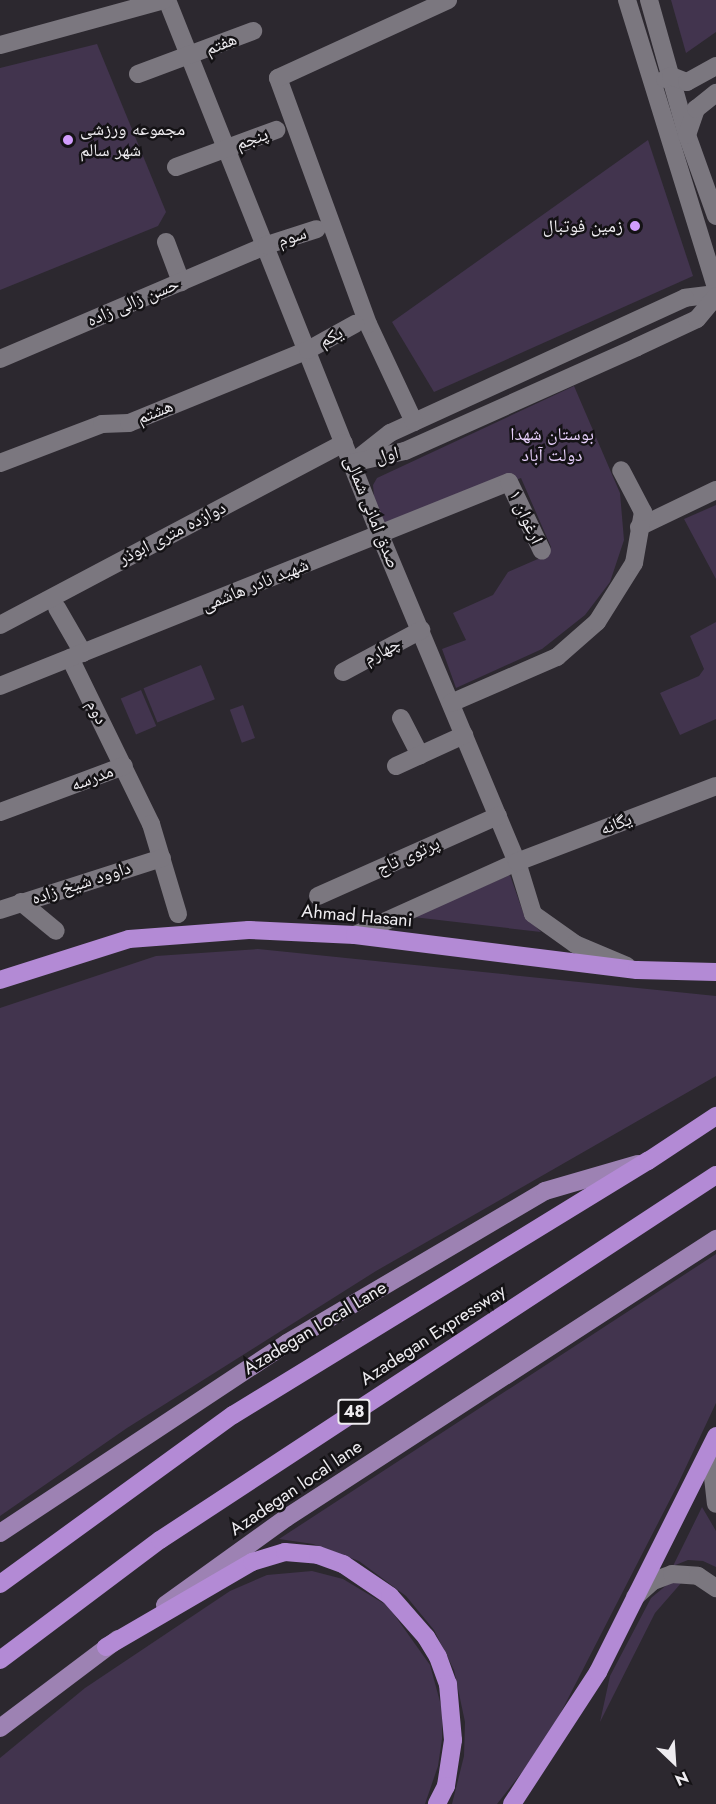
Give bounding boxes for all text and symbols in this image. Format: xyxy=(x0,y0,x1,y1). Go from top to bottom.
street label: هفتم xyxy=(202,28,240,60)
place label: مجموعه ورزشی شهر سالم xyxy=(80,119,185,162)
street label: پنجم xyxy=(233,123,271,155)
marker: مجموعه ورزشی شهر سالم xyxy=(61,133,75,147)
place label: زمین فوتبال xyxy=(543,215,623,237)
marker: زمین فوتبال xyxy=(628,219,642,233)
street label: سوم xyxy=(275,222,309,252)
street label: حسن زالی زاده xyxy=(84,273,182,331)
street label: یکم xyxy=(315,322,347,352)
street label: هشتم xyxy=(134,395,176,429)
park label: بوستان شهدا دولت آباد xyxy=(510,424,594,466)
street label: اول xyxy=(373,442,401,468)
street label: صدق امانی شمالی xyxy=(340,453,404,571)
street label: ارغوان ۱ xyxy=(504,487,548,547)
street label: دوازده متری ابوذر xyxy=(115,497,229,569)
street label: شهید نادر هاشمی xyxy=(198,554,312,616)
street label: چهارم xyxy=(360,632,404,670)
street label: دوم xyxy=(82,696,112,728)
street label: مدرسه xyxy=(68,760,116,796)
street label: یگانه xyxy=(597,808,635,840)
street label: پرتوی تاج xyxy=(373,833,443,879)
street label: داوود شیخ زاده xyxy=(29,857,133,909)
street label: Ahmad Hasani xyxy=(301,900,413,932)
street label: Azadegan Local Lane xyxy=(239,1277,391,1379)
street label: Azadegan Expressway xyxy=(356,1280,510,1390)
road number: 48 xyxy=(336,1399,372,1425)
street label: Azadegan local lane xyxy=(226,1436,366,1540)
north arrow xyxy=(644,1732,704,1792)
text: N xyxy=(671,1766,692,1792)

